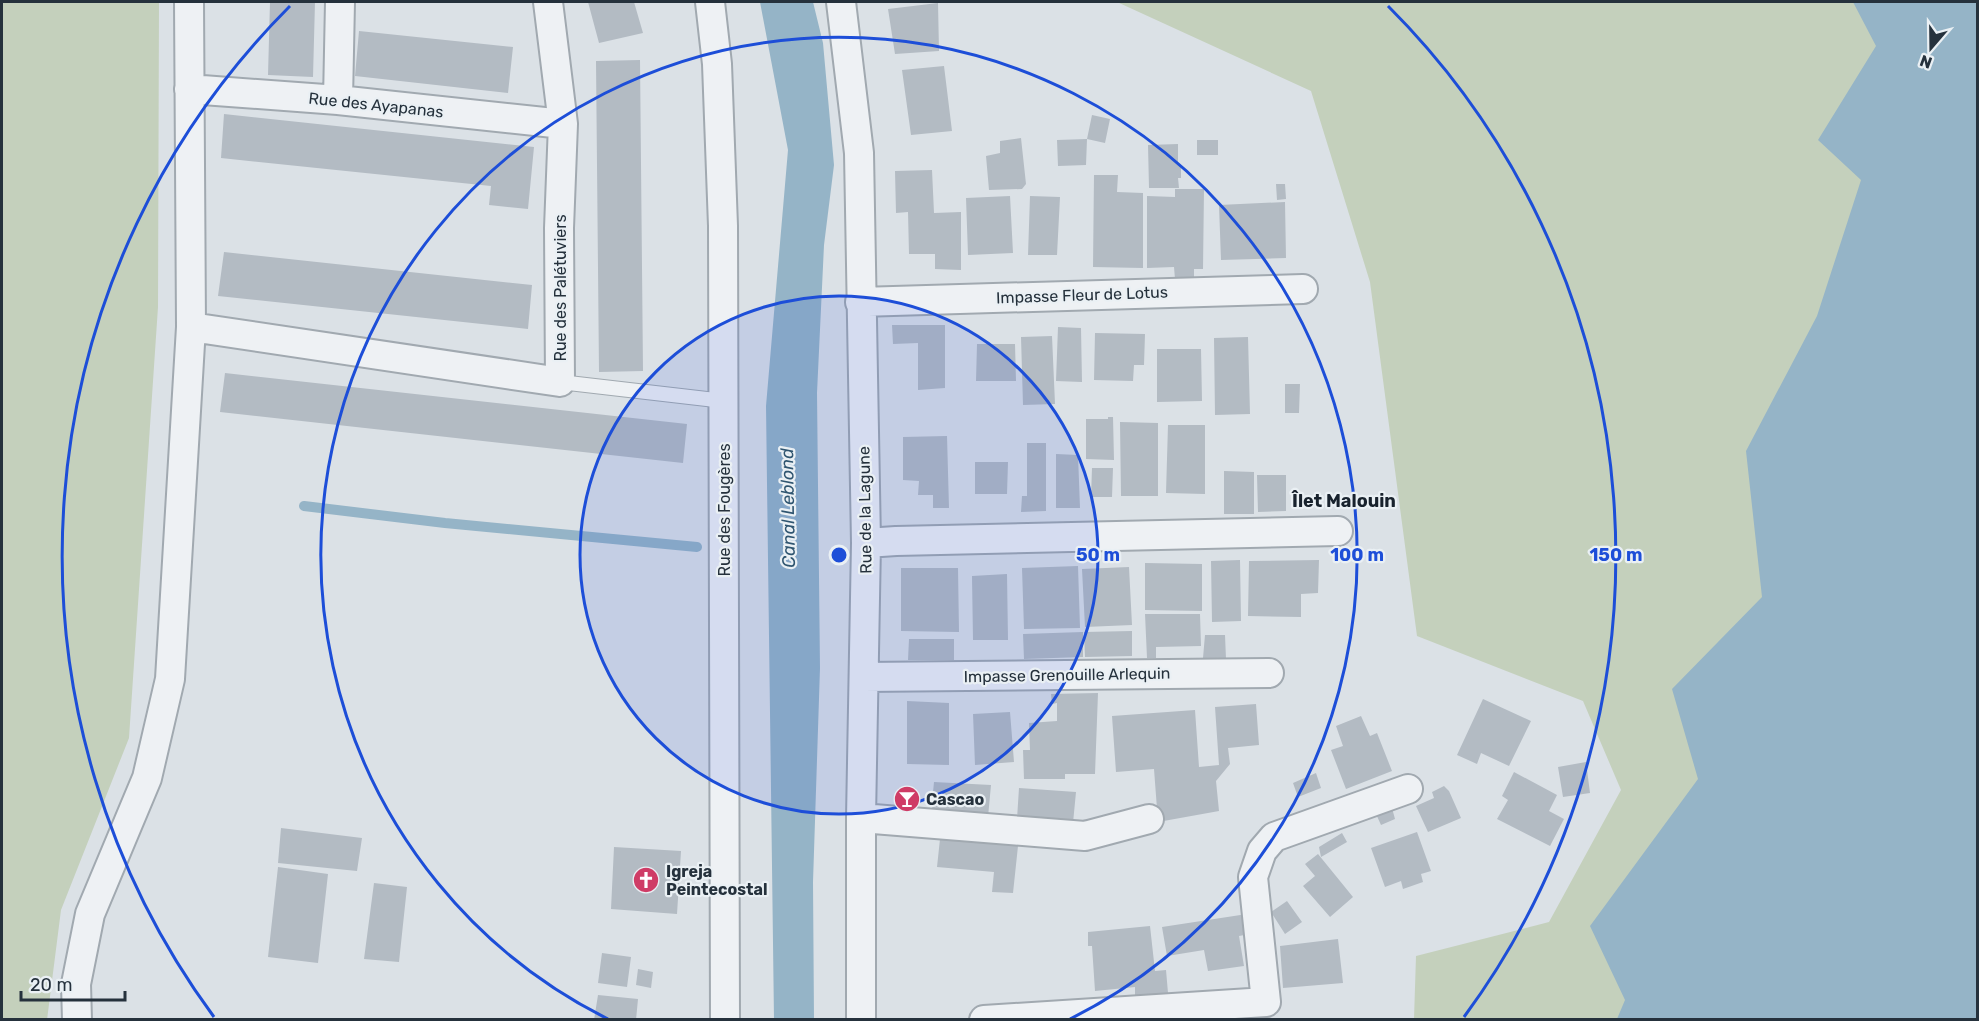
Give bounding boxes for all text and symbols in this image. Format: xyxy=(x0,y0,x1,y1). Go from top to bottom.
north arrow xyxy=(1901,18,1961,78)
text: N xyxy=(1917,51,1935,73)
street label: Rue des Ayapanas xyxy=(308,88,444,122)
street label: Rue des Palétuviers xyxy=(551,214,570,362)
street label: Impasse Fleur de Lotus xyxy=(996,283,1168,307)
street label: Rue des Fougères xyxy=(715,443,734,577)
street label: Rue de la Lagune xyxy=(854,446,876,574)
water label: Canal Leblond xyxy=(776,448,800,568)
district label: Îlet Malouin xyxy=(1291,490,1396,512)
text: 50 m xyxy=(1076,544,1120,566)
text: 100 m xyxy=(1330,544,1384,566)
text: 150 m xyxy=(1589,544,1643,566)
centre of rings xyxy=(829,545,849,565)
street label: Impasse Grenouille Arlequin xyxy=(963,664,1171,686)
bar icon: Cascao xyxy=(892,784,922,814)
place label: Cascao xyxy=(926,790,984,809)
place label: Igreja Peintecostal xyxy=(666,862,767,899)
church icon: Igreja Peintecostal xyxy=(631,865,661,895)
scale bar xyxy=(21,964,124,1002)
text: 20 m xyxy=(30,974,72,996)

